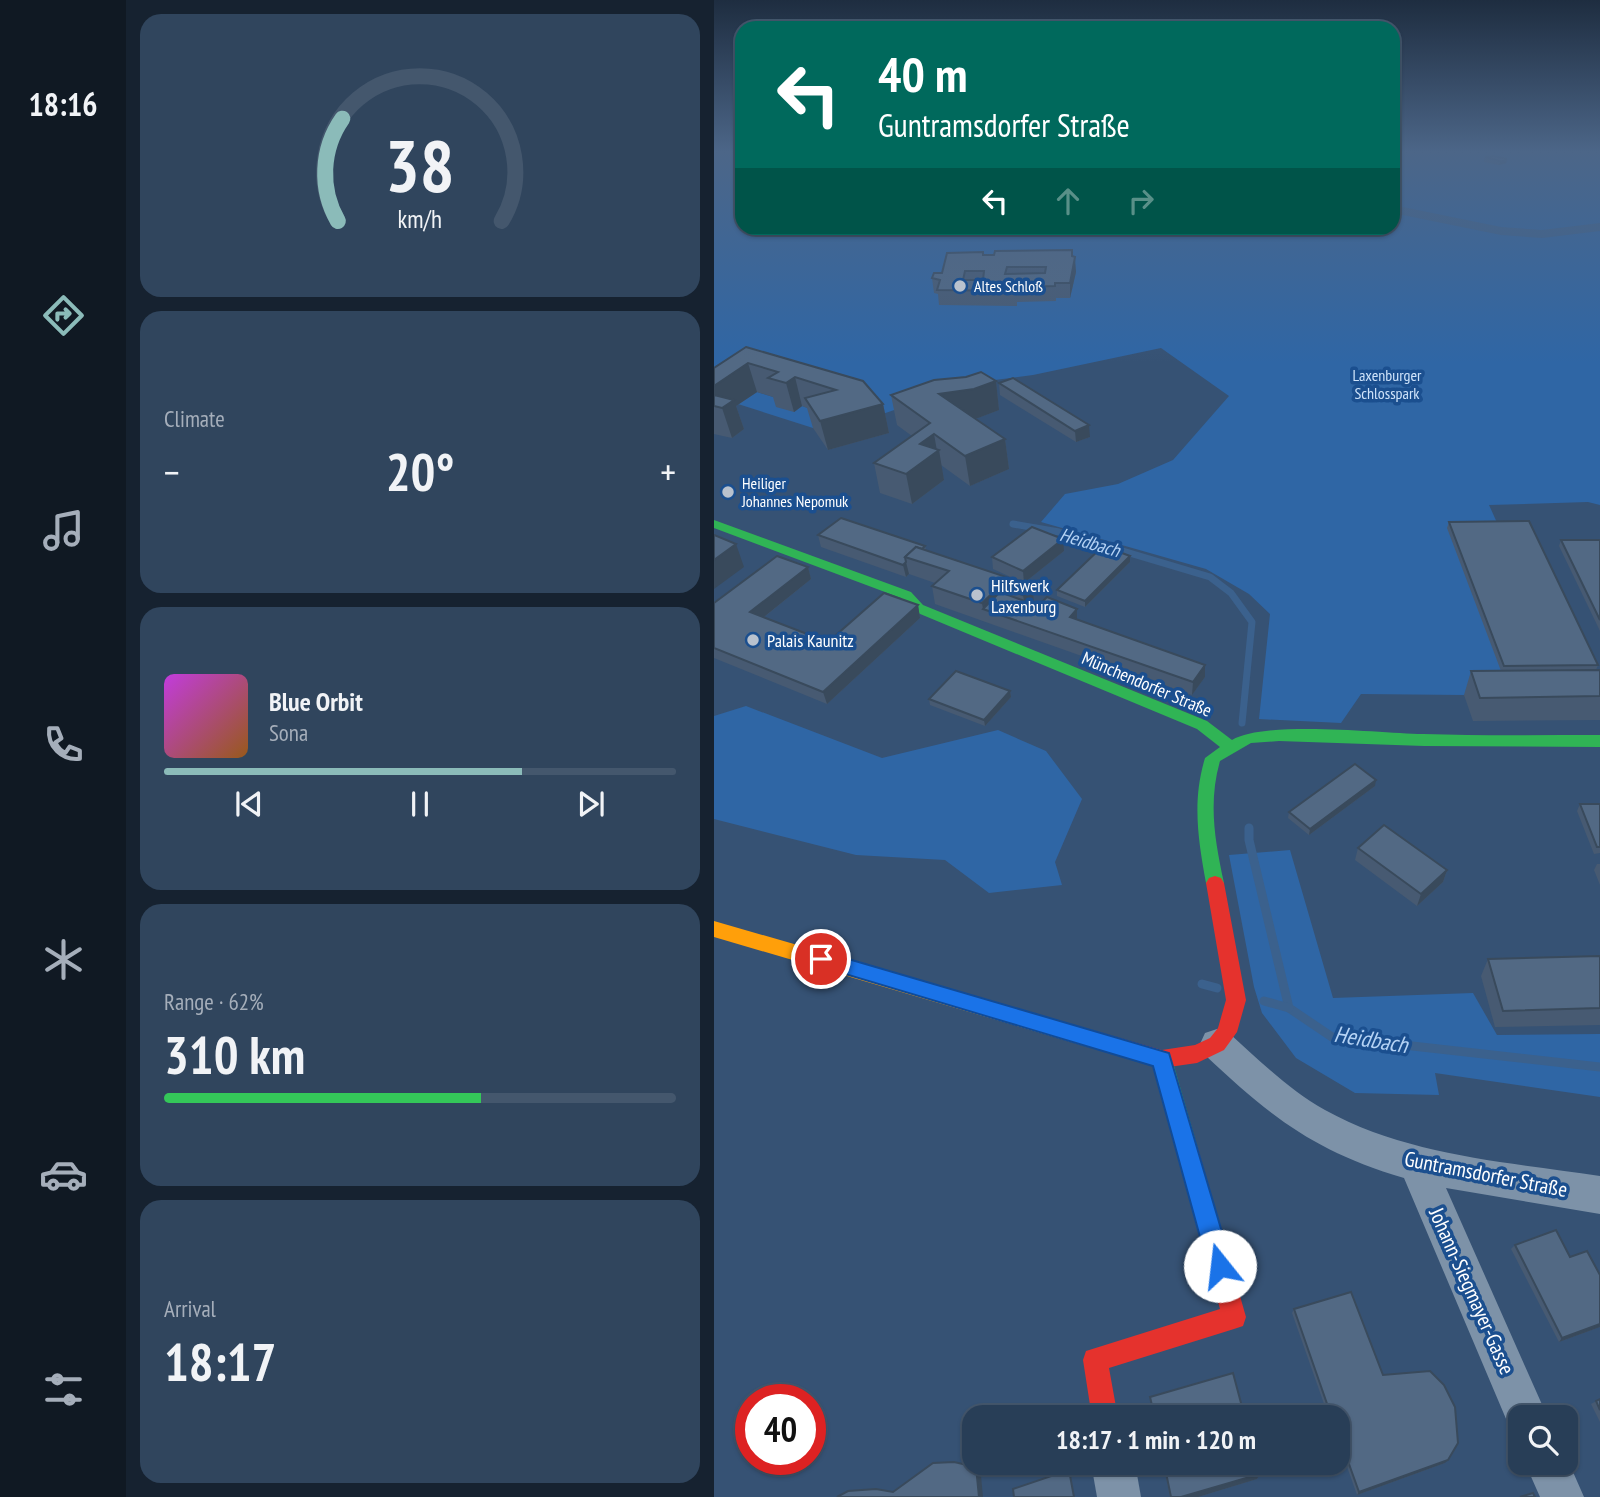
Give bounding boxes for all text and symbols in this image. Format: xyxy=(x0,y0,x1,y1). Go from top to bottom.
text: 40 m xyxy=(878,42,967,106)
icon: left xyxy=(763,49,854,140)
text: 18:16 xyxy=(28,83,98,125)
text: Guntramsdorfer Straße xyxy=(878,104,1130,146)
text: 38 xyxy=(385,118,455,212)
icon: left xyxy=(976,182,1014,220)
icon: ahead xyxy=(1049,182,1087,220)
icon: right xyxy=(1122,182,1160,220)
text: km/h xyxy=(398,203,442,235)
place label: Altes Schloß xyxy=(974,276,1043,296)
marker: Altes Schloß xyxy=(952,278,968,294)
icon: directions xyxy=(39,291,88,340)
park label: Laxenburger Schlosspark xyxy=(1353,365,1422,403)
text: Climate xyxy=(164,404,225,433)
text: 20° xyxy=(386,438,454,505)
text: − xyxy=(164,447,180,496)
text: + xyxy=(660,447,676,496)
place label: Heiliger Johannes Nepomuk xyxy=(741,473,849,511)
marker: Heiliger Johannes Nepomuk xyxy=(720,484,736,500)
icon: music xyxy=(39,506,88,555)
water label: Heidbach xyxy=(1057,522,1124,562)
place label: Hilfswerk Laxenburg xyxy=(991,574,1056,618)
marker: Hilfswerk Laxenburg xyxy=(969,587,985,603)
place label: Palais Kaunitz xyxy=(767,629,854,652)
marker: Palais Kaunitz xyxy=(745,632,761,648)
street label: Münchendorfer Straße xyxy=(1079,646,1215,722)
text: Blue Orbit xyxy=(269,685,363,718)
text: Sona xyxy=(269,718,308,747)
icon: phone xyxy=(39,720,88,769)
icon: previous xyxy=(230,785,268,823)
icon: pause xyxy=(401,785,439,823)
icon: next xyxy=(572,785,610,823)
pin xyxy=(791,929,851,989)
icon: climate xyxy=(39,935,88,984)
icon: arrive xyxy=(802,940,840,978)
text: Range · 62% xyxy=(164,987,264,1016)
water label: Heidbach xyxy=(1332,1019,1412,1059)
text: 310 km xyxy=(164,1021,305,1088)
street label: Guntramsdorfer Straße xyxy=(1402,1145,1570,1203)
icon: car xyxy=(39,1150,88,1199)
street label: Johann-Siegmayer-Gasse xyxy=(1423,1203,1521,1379)
position arrow xyxy=(1183,1229,1257,1303)
text: Arrival xyxy=(164,1294,216,1323)
text: 18:17 xyxy=(164,1328,276,1395)
icon: filters xyxy=(39,1365,88,1414)
speed limit sign: 40 xyxy=(735,1384,826,1475)
map controls xyxy=(1508,1405,1578,1475)
button: search xyxy=(1508,1405,1578,1475)
text: 18:17 · 1 min · 120 m xyxy=(1056,1423,1256,1456)

